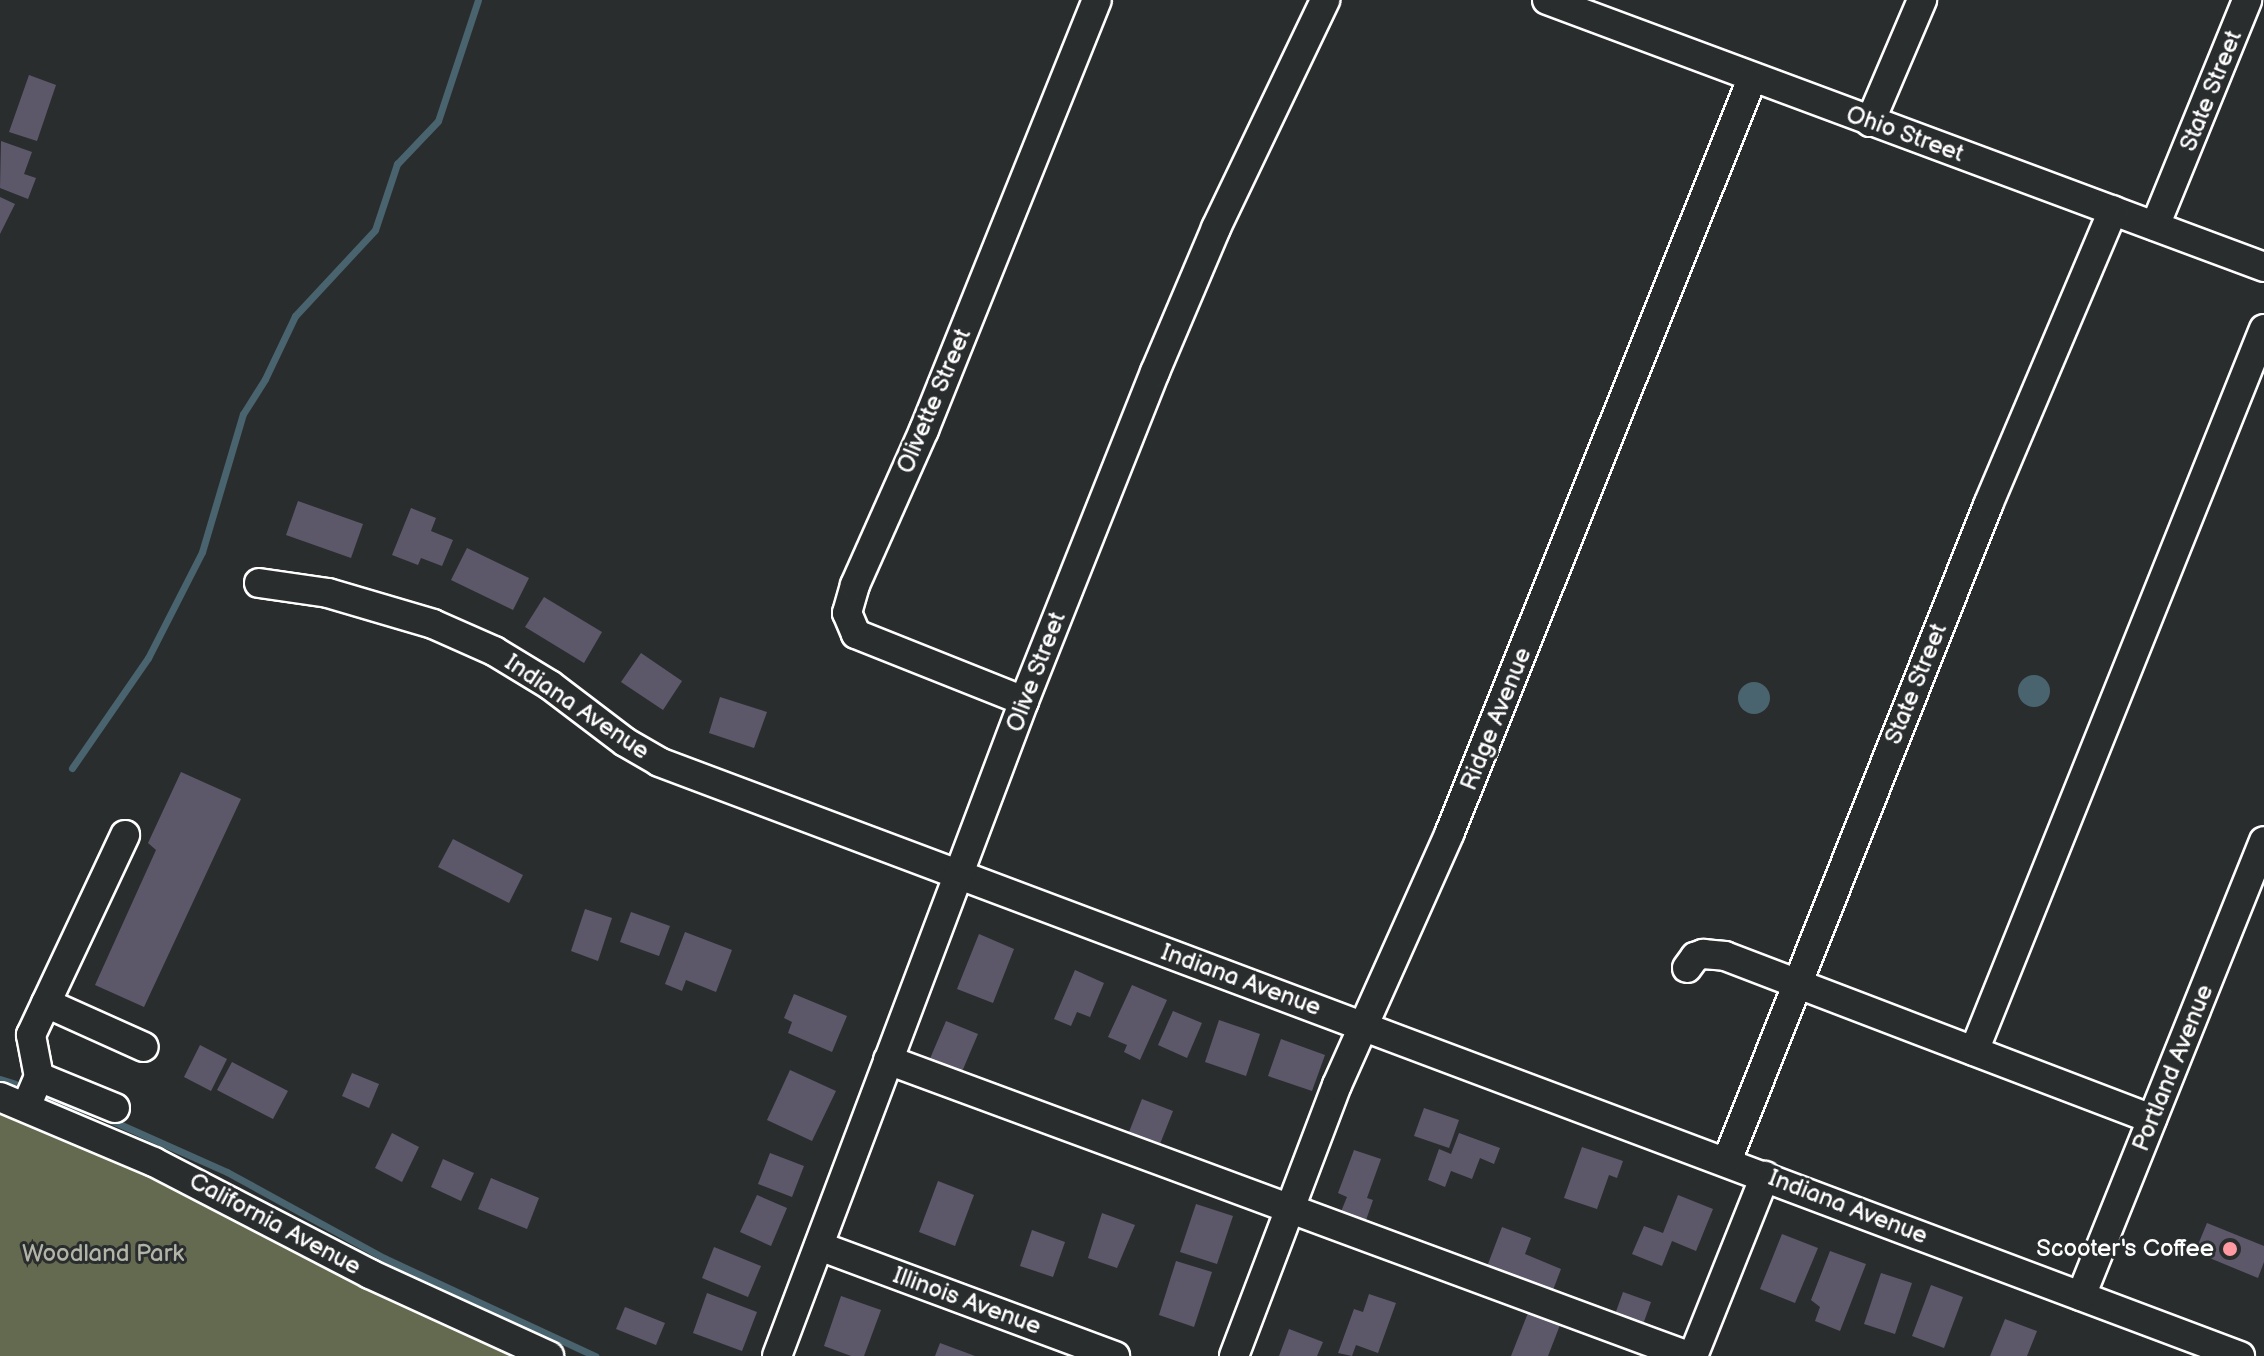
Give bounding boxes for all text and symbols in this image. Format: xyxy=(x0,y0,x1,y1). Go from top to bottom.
street label: State Street xyxy=(2174,26,2248,156)
street label: Ohio Street xyxy=(1842,99,1968,169)
street label: Olivette Street xyxy=(891,324,977,478)
street label: Olive Street xyxy=(1000,608,1072,736)
street label: State Street xyxy=(1879,619,1953,749)
street label: Ridge Avenue xyxy=(1454,643,1538,795)
street label: Indiana Avenue xyxy=(499,648,655,766)
street label: Indiana Avenue xyxy=(1157,938,1325,1022)
street label: Portland Avenue xyxy=(2126,980,2220,1156)
street label: Indiana Avenue xyxy=(1764,1163,1932,1251)
street label: California Avenue xyxy=(184,1167,366,1281)
place label: Scooter's Coffee xyxy=(2036,1235,2214,1263)
park label: Woodland Park xyxy=(22,1240,184,1268)
marker: Scooter's Coffee xyxy=(2221,1240,2239,1258)
street label: Illinois Avenue xyxy=(889,1261,1045,1341)

